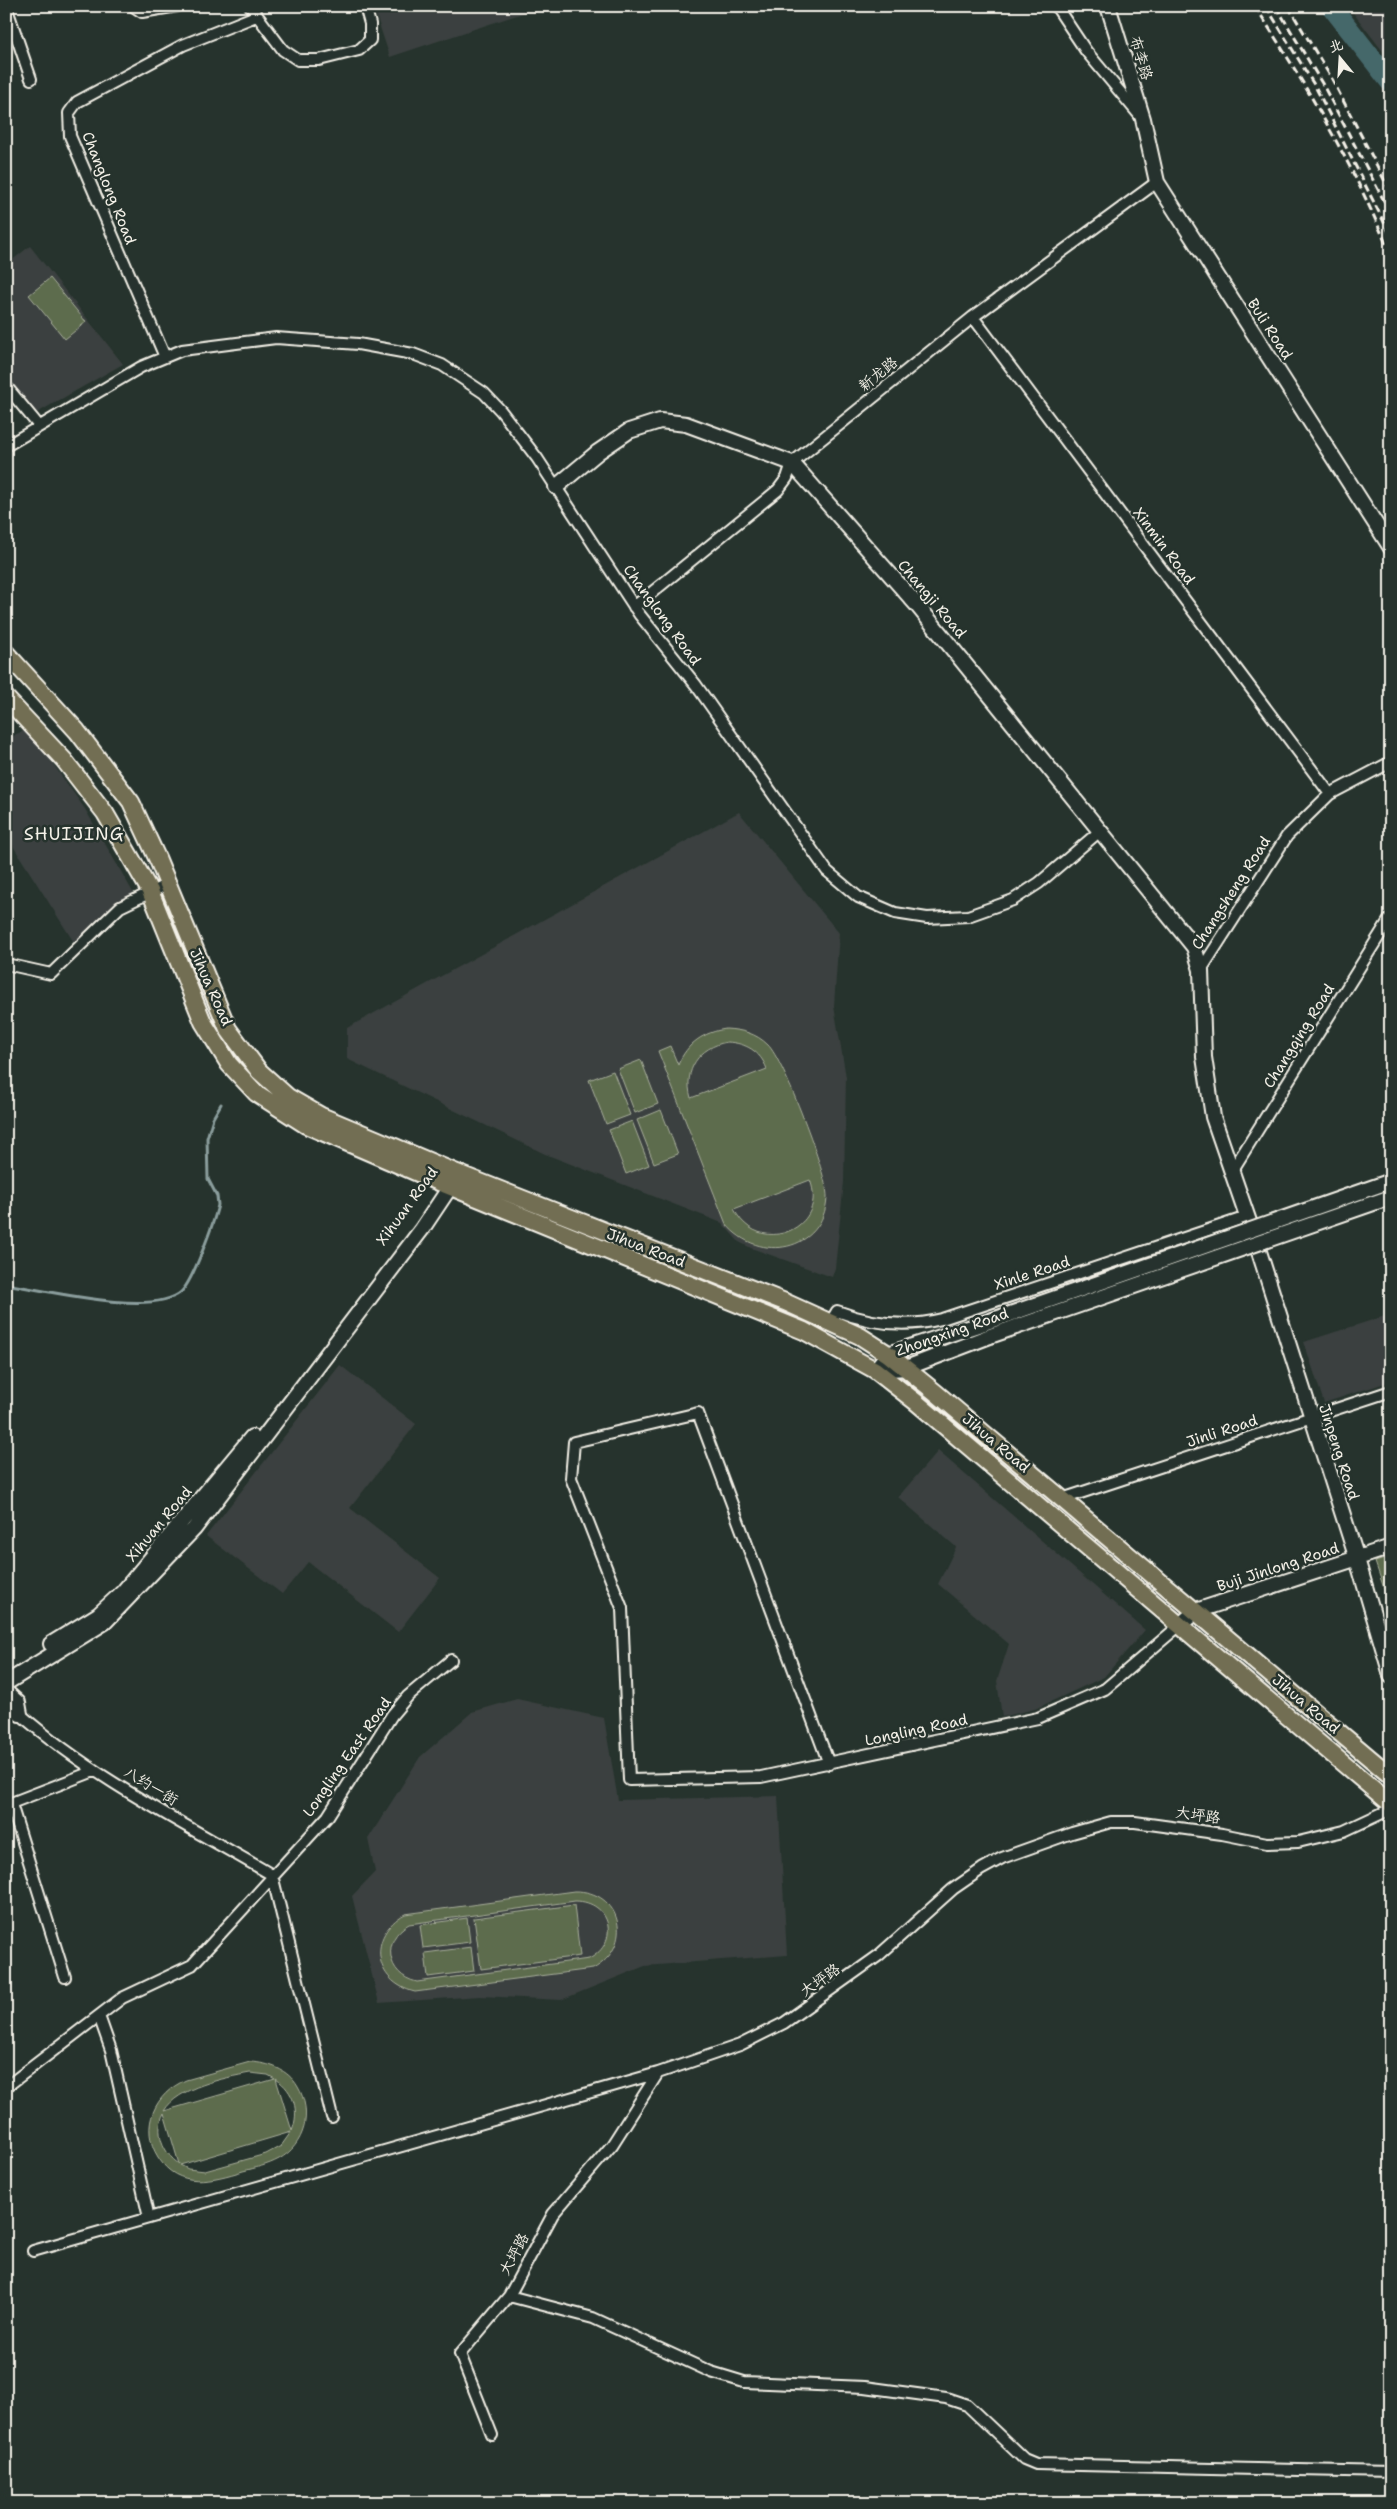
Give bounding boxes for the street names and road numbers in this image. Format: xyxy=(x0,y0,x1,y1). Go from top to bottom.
street label: 布李路 xyxy=(1125,34,1157,82)
street label: Changlong Road xyxy=(77,129,141,248)
street label: Buli Road xyxy=(1243,295,1297,364)
street label: 新龙路 xyxy=(854,352,902,396)
street label: Xinmin Road xyxy=(1128,503,1200,589)
street label: Changji Road xyxy=(893,555,971,643)
street label: Changlong Road xyxy=(619,561,706,670)
street label: Changsheng Road xyxy=(1187,832,1275,954)
street label: Jihua Road xyxy=(185,945,237,1029)
street label: Changqing Road xyxy=(1259,980,1339,1092)
street label: Xihuan Road xyxy=(372,1162,443,1249)
street label: Jihua Road xyxy=(604,1224,689,1272)
street label: Xinle Road xyxy=(992,1251,1073,1295)
street label: Zhongxing Road xyxy=(893,1303,1012,1361)
street label: Jinpeng Road xyxy=(1314,1401,1364,1503)
street label: Jihua Road xyxy=(958,1409,1034,1478)
street label: Jinli Road xyxy=(1184,1410,1261,1452)
street label: Xihuan Road xyxy=(122,1482,197,1566)
street label: Buji Jinlong Road xyxy=(1214,1538,1342,1596)
street label: Jihua Road xyxy=(1268,1670,1344,1739)
street label: Longling East Road xyxy=(298,1693,396,1821)
street label: Longling Road xyxy=(863,1709,970,1751)
street label: 八约一街 xyxy=(120,1762,182,1810)
street label: 大坪路 xyxy=(1174,1802,1222,1828)
street label: 大坪路 xyxy=(796,1959,844,2001)
street label: 大坪路 xyxy=(495,2229,533,2279)

